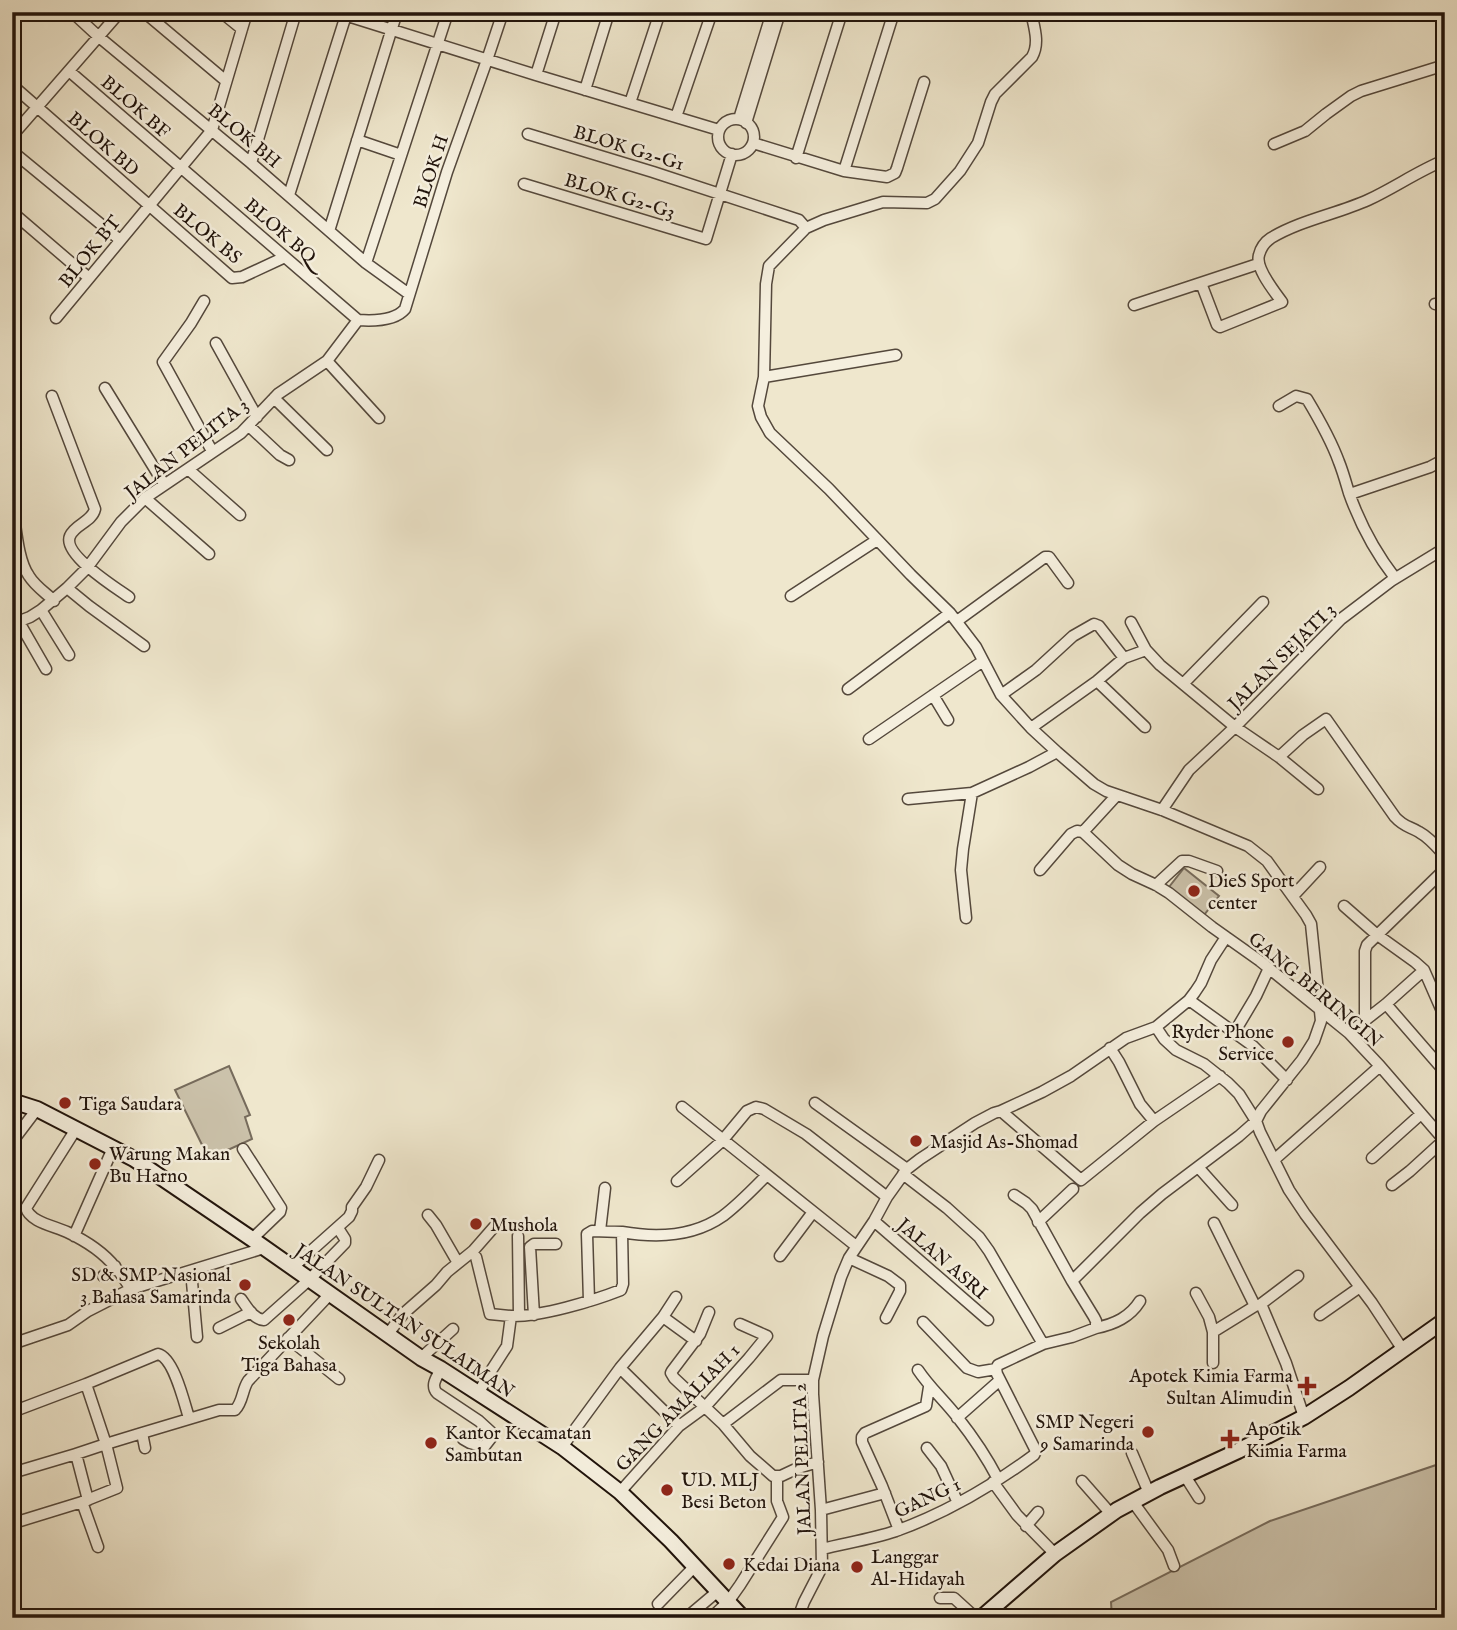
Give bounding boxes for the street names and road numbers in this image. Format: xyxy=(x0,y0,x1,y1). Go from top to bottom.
street label: BLOK BF xyxy=(95,71,174,144)
street label: BLOK BH xyxy=(202,99,285,174)
street label: BLOK BD xyxy=(62,107,143,182)
street label: BLOK G2-G1 xyxy=(570,121,687,177)
street label: BLOK H xyxy=(409,132,455,211)
street label: BLOK G2-G3 xyxy=(561,169,678,225)
street label: BLOK BQ xyxy=(239,194,331,278)
street label: BLOK BS xyxy=(168,199,246,270)
street label: BLOK BT xyxy=(54,211,127,293)
street label: JALAN PELITA 3 xyxy=(119,394,254,507)
street label: JALAN SEJATI 3 xyxy=(1222,599,1341,718)
street label: GANG BERINGIN xyxy=(1243,928,1387,1054)
street label: JALAN ASRI xyxy=(890,1212,992,1305)
street label: JALAN SULTAN SULAIMAN xyxy=(288,1238,518,1404)
street label: GANG AMALIAH 1 xyxy=(611,1339,746,1477)
street label: JALAN PELITA 2 xyxy=(788,1382,818,1537)
street label: GANG 1 xyxy=(891,1473,965,1525)

